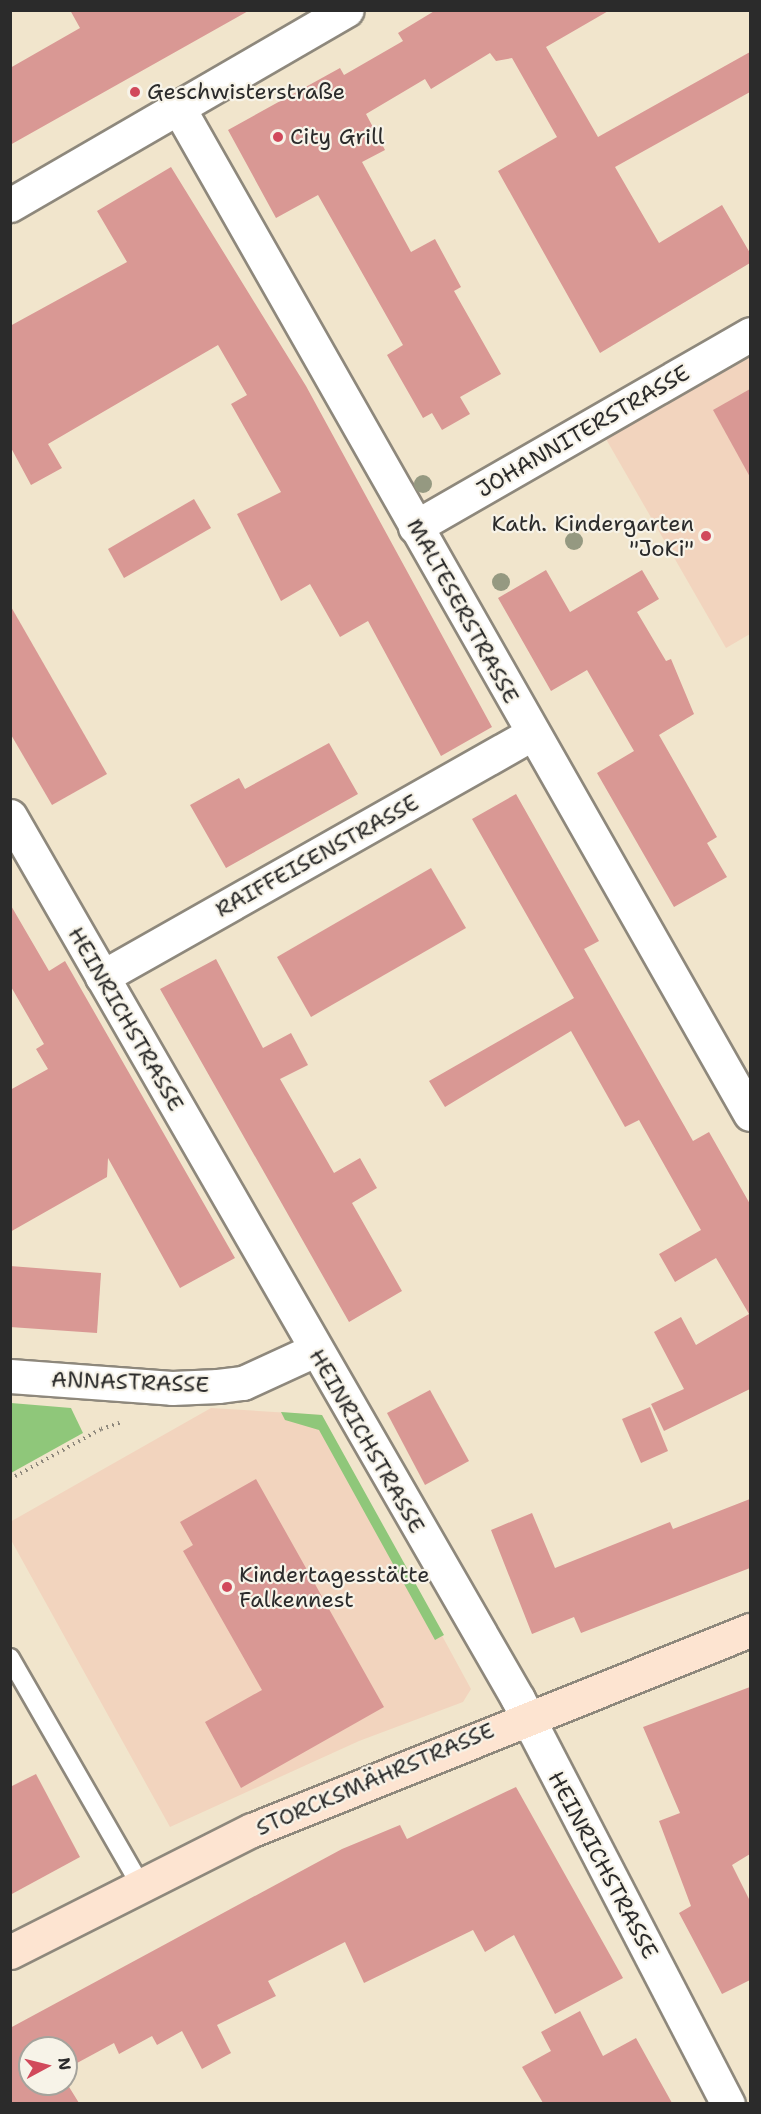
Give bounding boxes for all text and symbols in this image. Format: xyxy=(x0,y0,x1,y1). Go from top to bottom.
place label: Geschwisterstraße xyxy=(147,79,345,105)
marker: Geschwisterstraße xyxy=(128,85,142,99)
place label: City Grill xyxy=(290,124,384,150)
marker: City Grill xyxy=(271,130,285,144)
street label: JOHANNITERSTRASSE xyxy=(472,359,694,503)
place label: Kath. Kindergarten "JoKi" xyxy=(492,510,694,562)
street label: MALTESERSTRASSE xyxy=(401,514,525,708)
marker: Kath. Kindergarten "JoKi" xyxy=(699,529,713,543)
street label: RAIFFEISENSTRASSE xyxy=(211,789,423,923)
street label: HEINRICHSTRASSE xyxy=(63,922,189,1116)
street label: HEINRICHSTRASSE xyxy=(304,1344,430,1538)
street label: ANNASTRASSE xyxy=(50,1366,210,1398)
place label: Kindertagesstätte Falkennest xyxy=(239,1561,430,1612)
marker: Kindertagesstätte Falkennest xyxy=(220,1580,234,1594)
street label: STORCKSMÄHRSTRASSE xyxy=(252,1717,498,1841)
street label: HEINRICHSTRASSE xyxy=(542,1767,664,1963)
north arrow xyxy=(18,2036,78,2096)
text: N xyxy=(53,2056,76,2072)

